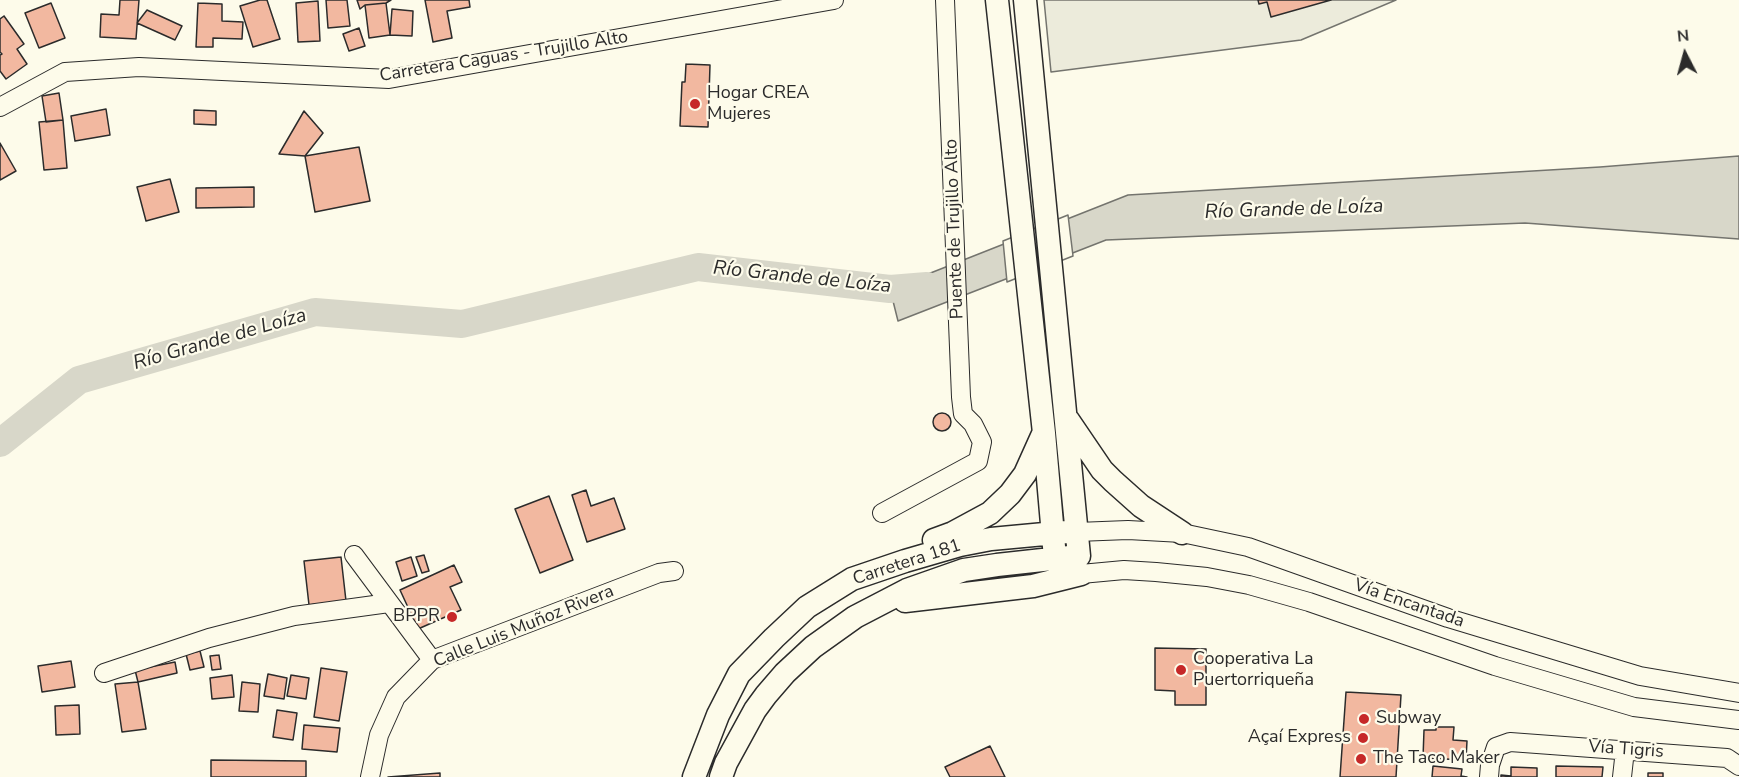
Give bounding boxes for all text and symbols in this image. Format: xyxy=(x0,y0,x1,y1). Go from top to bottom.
north arrow xyxy=(1655,24,1715,84)
text: N xyxy=(1676,25,1690,48)
street label: Carretera Caguas - Trujillo Alto xyxy=(378,27,630,87)
place label: Hogar CREA Mujeres xyxy=(707,83,809,125)
marker: Hogar CREA Mujeres xyxy=(688,97,702,111)
street label: Puente de Trujillo Alto xyxy=(941,138,969,320)
water label: Río Grande de Loíza xyxy=(1204,195,1384,225)
water label: Río Grande de Loíza xyxy=(712,257,892,299)
water label: Río Grande de Loíza xyxy=(131,304,309,376)
street label: Carretera 181 xyxy=(850,535,964,591)
street label: Vía Encantada xyxy=(1351,575,1467,633)
street label: Calle Luis Muñoz Rivera xyxy=(431,581,617,673)
place label: BPPR xyxy=(393,606,440,628)
marker: BPPR xyxy=(445,610,459,624)
place label: Cooperativa La Puertorriqueña xyxy=(1193,649,1314,692)
marker: Cooperativa La Puertorriqueña xyxy=(1174,663,1188,677)
place label: Subway xyxy=(1376,708,1441,730)
marker: Subway xyxy=(1357,712,1371,726)
place label: Açaí Express xyxy=(1248,727,1351,749)
marker: Açaí Express xyxy=(1356,731,1370,745)
street label: Vía Tigris xyxy=(1588,737,1664,763)
place label: The Taco Maker xyxy=(1373,748,1500,770)
marker: The Taco Maker xyxy=(1354,752,1368,766)

